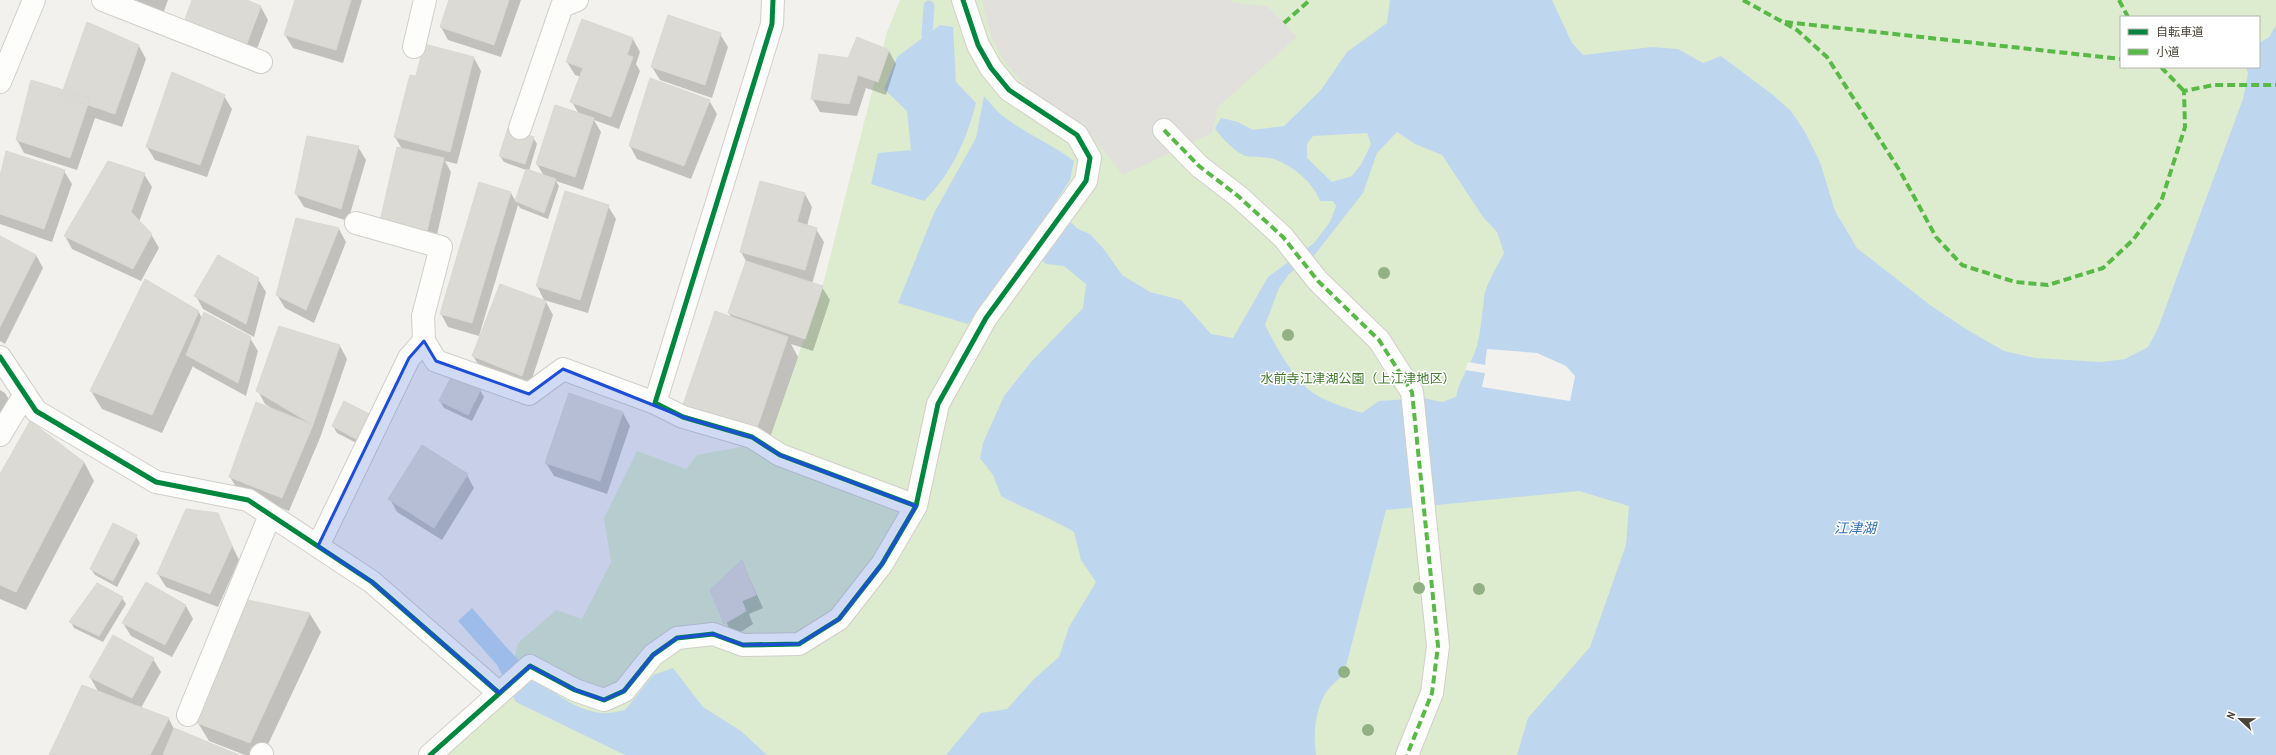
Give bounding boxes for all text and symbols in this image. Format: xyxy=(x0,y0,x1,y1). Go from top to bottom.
legend xyxy=(2120,16,2260,68)
text: 自転車道 xyxy=(2156,24,2204,40)
text: 小道 xyxy=(2156,44,2180,60)
park label: 水前寺江津湖公園（上江津地区） xyxy=(1260,370,1456,387)
water label: 江津湖 xyxy=(1834,519,1878,537)
north arrow xyxy=(2220,699,2260,739)
text: N xyxy=(2223,710,2238,721)

